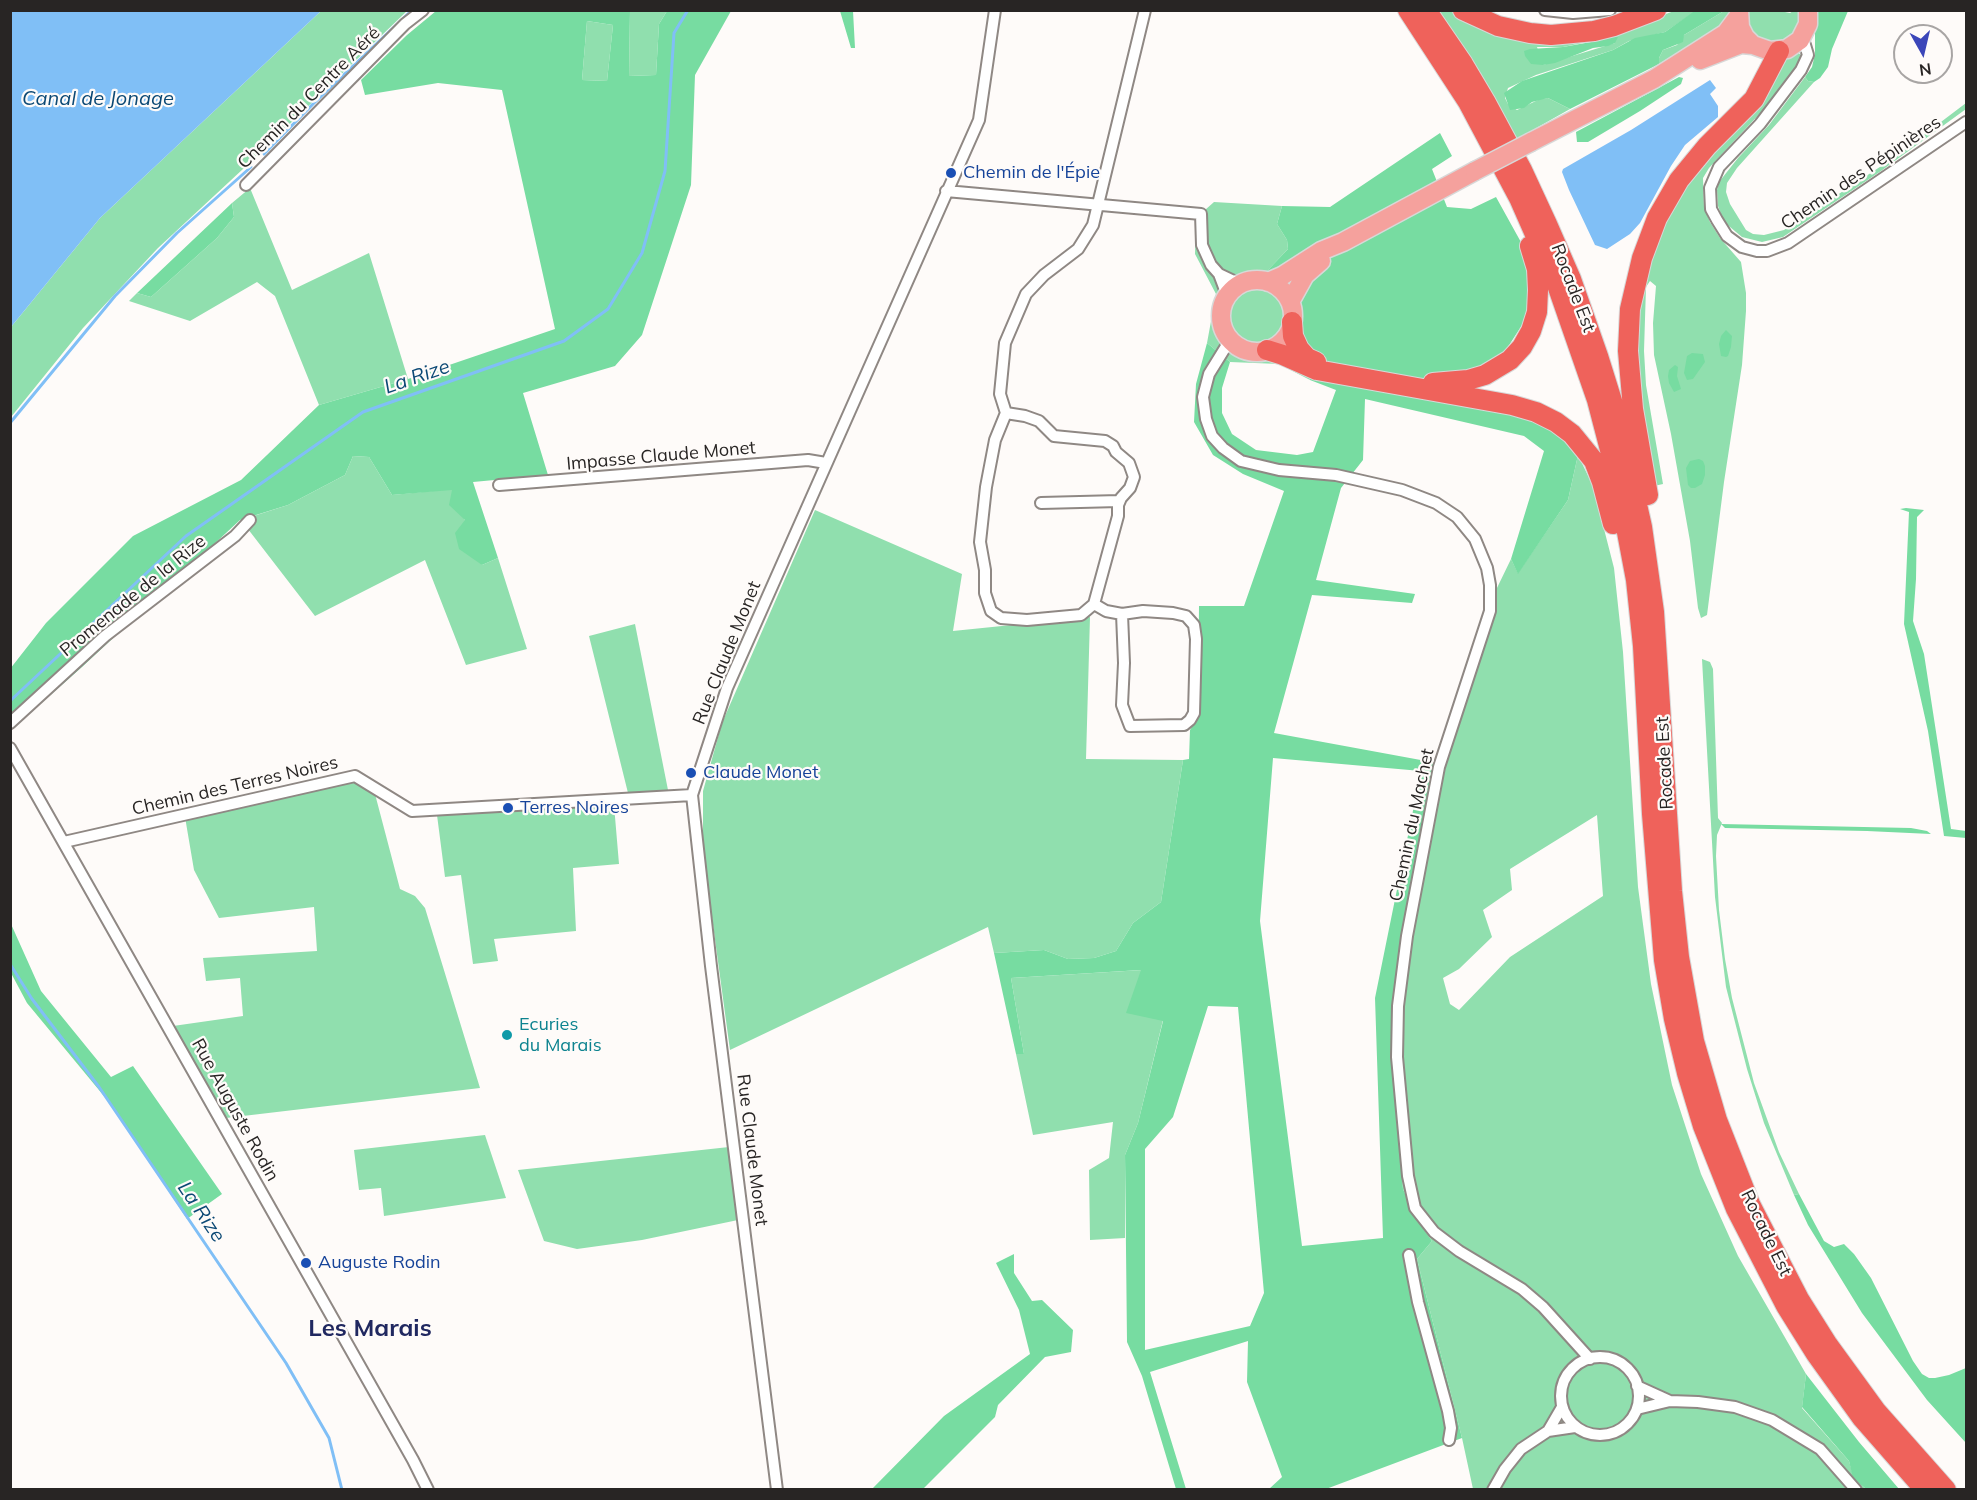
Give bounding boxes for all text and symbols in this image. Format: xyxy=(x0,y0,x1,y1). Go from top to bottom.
street label: Chemin du Centre Aéré xyxy=(233,22,385,174)
north arrow xyxy=(1893,24,1953,84)
text: N xyxy=(1918,59,1933,81)
water label: Canal de Jonage xyxy=(22,87,174,111)
street label: Chemin des Pépinières xyxy=(1777,111,1945,235)
place label: Chemin de l'Épie xyxy=(963,162,1100,184)
marker: Chemin de l'Épie xyxy=(944,166,958,180)
street label: Rocade Est xyxy=(1546,241,1600,335)
water label: La Rize xyxy=(381,355,453,399)
street label: Impasse Claude Monet xyxy=(566,437,756,475)
street label: Promenade de la Rize xyxy=(56,531,210,661)
street label: Rue Claude Monet xyxy=(688,578,766,728)
street label: Rocade Est xyxy=(1652,716,1678,810)
street label: Chemin du Machet xyxy=(1385,747,1439,903)
street label: Chemin des Terres Noires xyxy=(130,752,340,820)
place label: Claude Monet xyxy=(703,762,818,784)
marker: Claude Monet xyxy=(684,766,698,780)
place label: Terres Noires xyxy=(520,797,629,819)
marker: Terres Noires xyxy=(501,801,515,815)
place label: Ecuries du Marais xyxy=(519,1014,602,1056)
marker: Ecuries du Marais xyxy=(500,1028,514,1042)
street label: Rue Auguste Rodin xyxy=(187,1035,283,1185)
street label: Rue Claude Monet xyxy=(732,1073,772,1227)
water label: La Rize xyxy=(172,1177,230,1247)
street label: Rocade Est xyxy=(1736,1186,1796,1280)
place label: Auguste Rodin xyxy=(318,1252,441,1274)
marker: Auguste Rodin xyxy=(299,1256,313,1270)
district label: Les Marais xyxy=(308,1315,432,1343)

